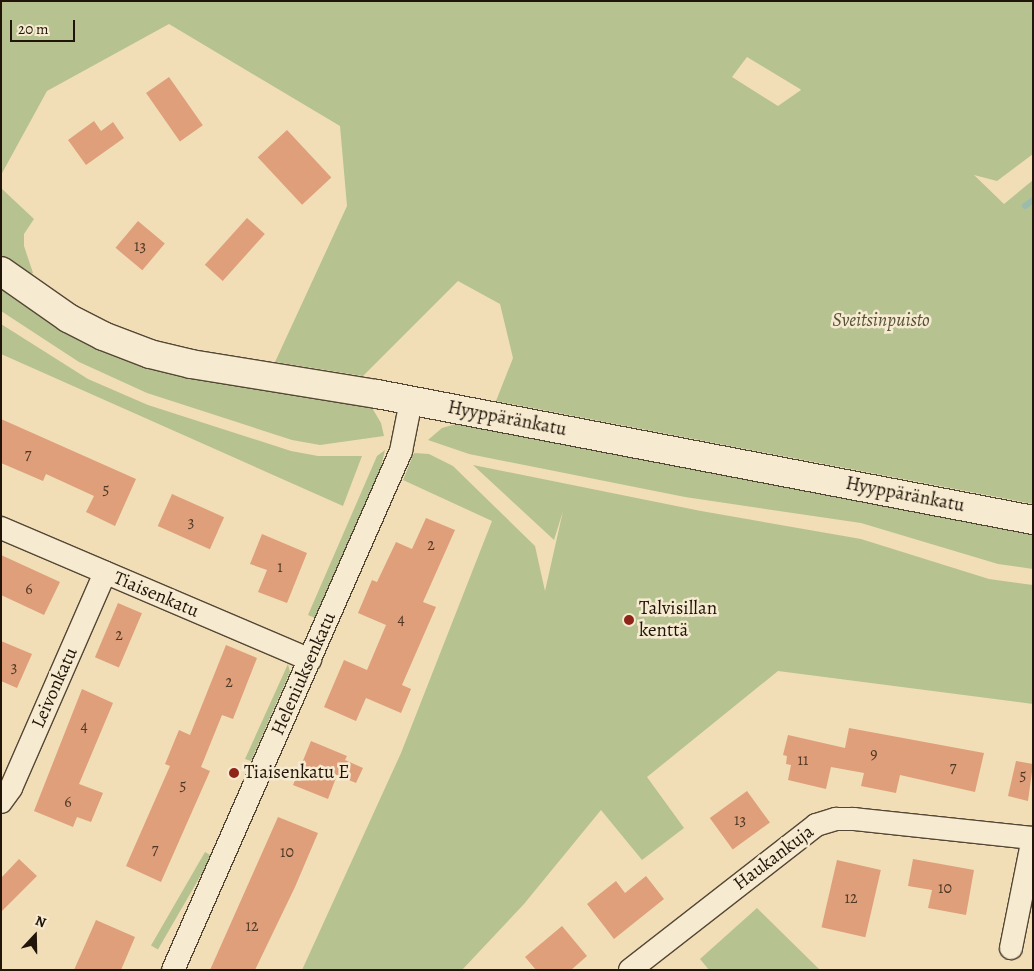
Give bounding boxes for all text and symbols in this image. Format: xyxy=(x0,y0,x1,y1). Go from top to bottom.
scale bar xyxy=(12,10,78,42)
text: 20 m xyxy=(18,19,49,39)
house number: 13 xyxy=(134,236,146,256)
park label: Sveitsinpuisto xyxy=(832,310,930,332)
street label: Hyyppäränkatu xyxy=(446,396,568,442)
house number: 7 xyxy=(25,444,31,464)
street label: Hyyppäränkatu xyxy=(844,472,966,518)
house number: 5 xyxy=(103,479,109,499)
house number: 3 xyxy=(188,512,194,532)
house number: 2 xyxy=(427,535,435,555)
house number: 1 xyxy=(277,557,283,577)
street label: Tiaisenkatu xyxy=(110,567,202,623)
house number: 6 xyxy=(25,579,33,599)
place label: Talvisillan kenttä xyxy=(639,598,717,642)
street label: Heleniuksenkatu xyxy=(267,609,341,739)
house number: 4 xyxy=(397,609,405,629)
marker: Talvisillan kenttä xyxy=(623,614,635,626)
house number: 2 xyxy=(115,625,123,645)
street label: Leivonkatu xyxy=(27,644,83,732)
house number: 3 xyxy=(11,657,17,677)
house number: 2 xyxy=(225,672,233,692)
house number: 4 xyxy=(80,716,88,736)
house number: 9 xyxy=(870,744,878,764)
house number: 11 xyxy=(798,750,808,770)
house number: 7 xyxy=(950,757,956,777)
place label: Tiaisenkatu E xyxy=(244,762,349,784)
house number: 5 xyxy=(1020,765,1026,785)
marker: Tiaisenkatu E xyxy=(228,767,240,779)
house number: 5 xyxy=(180,775,186,795)
house number: 6 xyxy=(64,792,72,812)
house number: 13 xyxy=(734,810,746,830)
street label: Haukankuja xyxy=(729,820,819,896)
house number: 7 xyxy=(152,839,158,859)
house number: 10 xyxy=(280,842,294,862)
house number: 10 xyxy=(938,878,952,898)
house number: 12 xyxy=(844,888,858,908)
north arrow xyxy=(10,911,60,961)
text: N xyxy=(32,911,49,932)
house number: 12 xyxy=(245,916,259,936)

